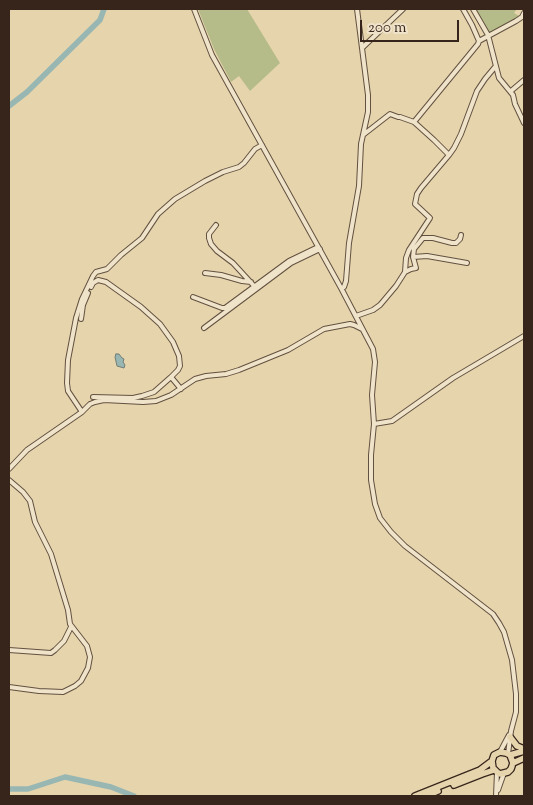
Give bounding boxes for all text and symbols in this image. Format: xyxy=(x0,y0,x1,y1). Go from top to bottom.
scale bar xyxy=(363,10,462,42)
text: 200 m xyxy=(368,18,407,39)

